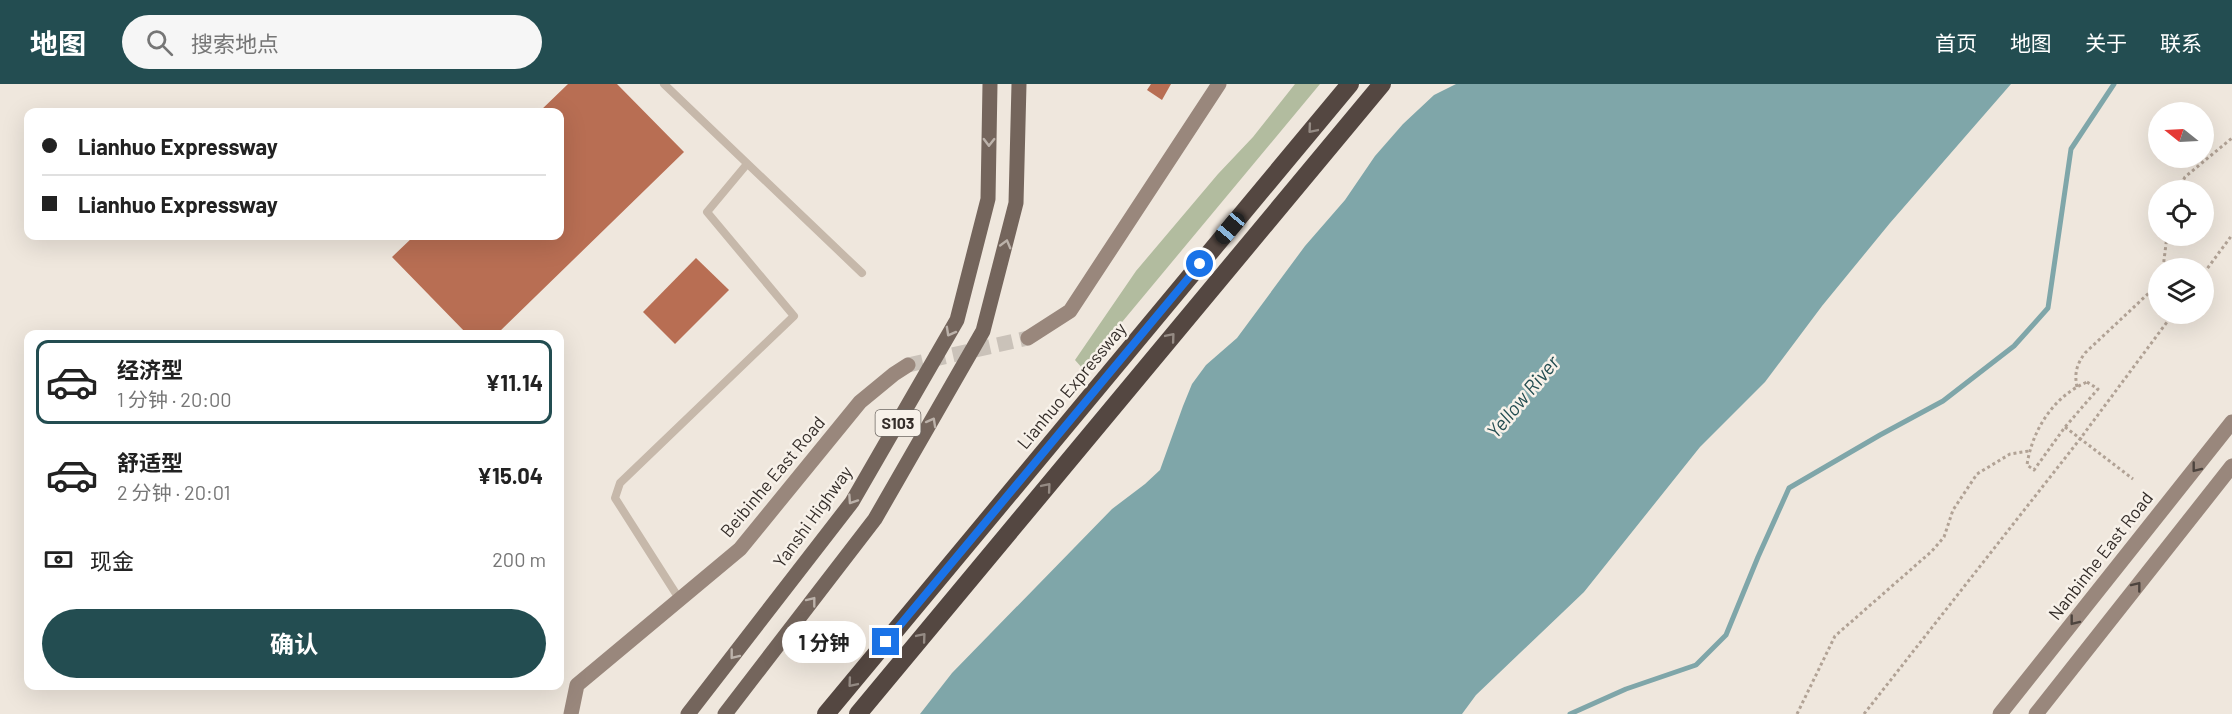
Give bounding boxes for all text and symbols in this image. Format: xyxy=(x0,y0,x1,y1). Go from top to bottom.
search box xyxy=(122,15,542,69)
text: 地图 xyxy=(30,26,86,60)
icon: search xyxy=(143,26,176,59)
text: 搜索地点 xyxy=(191,30,279,56)
text: 首页 xyxy=(1935,30,1977,55)
text: 地图 xyxy=(2010,30,2052,55)
text: 关于 xyxy=(2085,30,2127,55)
text: 联系 xyxy=(2160,30,2202,55)
north arrow xyxy=(2148,102,2214,168)
map controls xyxy=(2148,102,2214,324)
one-way arrow xyxy=(1309,122,1320,133)
text: Lianhuo Expressway xyxy=(78,133,278,159)
one-way arrow xyxy=(983,138,995,147)
button: locate xyxy=(2148,180,2214,246)
text: Lianhuo Expressway xyxy=(78,191,278,217)
car xyxy=(1212,208,1248,248)
one-way arrow xyxy=(999,239,1011,249)
route start xyxy=(1186,250,1213,277)
button: layers xyxy=(2148,258,2214,324)
street label: Lianhuo Expressway xyxy=(1012,318,1131,453)
one-way arrow xyxy=(946,326,957,336)
one-way arrow xyxy=(1164,333,1175,344)
water label: Yellow River xyxy=(1481,350,1564,442)
icon: car xyxy=(45,355,99,409)
text: 经济型 xyxy=(117,356,183,382)
text: ¥11.14 xyxy=(485,369,543,395)
text: 1 分钟 · 20:00 xyxy=(117,387,232,411)
road number: S103 xyxy=(876,410,920,436)
street label: Beibinhe East Road xyxy=(715,411,829,541)
one-way arrow xyxy=(924,418,936,428)
icon: car xyxy=(45,448,99,502)
text: 舒适型 xyxy=(117,449,183,475)
street label: Yanshi Highway xyxy=(768,461,857,572)
one-way arrow xyxy=(2192,461,2203,472)
text: ¥15.04 xyxy=(477,462,543,488)
text: 2 分钟 · 20:01 xyxy=(117,480,230,504)
one-way arrow xyxy=(1039,483,1050,494)
street label: Nanbinhe East Road xyxy=(2043,487,2157,624)
one-way arrow xyxy=(848,494,859,505)
icon: cash xyxy=(42,543,75,576)
text: 现金 xyxy=(90,547,134,573)
text: 200 m xyxy=(492,547,546,571)
one-way arrow xyxy=(2130,582,2141,593)
one-way arrow xyxy=(804,597,815,608)
button: 确认 xyxy=(42,609,546,678)
one-way arrow xyxy=(2071,614,2082,625)
callout: 1 分钟 xyxy=(781,621,865,663)
route end xyxy=(872,628,899,655)
text: 1 分钟 xyxy=(798,630,850,654)
one-way arrow xyxy=(915,633,926,644)
one-way arrow xyxy=(730,649,741,660)
one-way arrow xyxy=(848,676,859,687)

